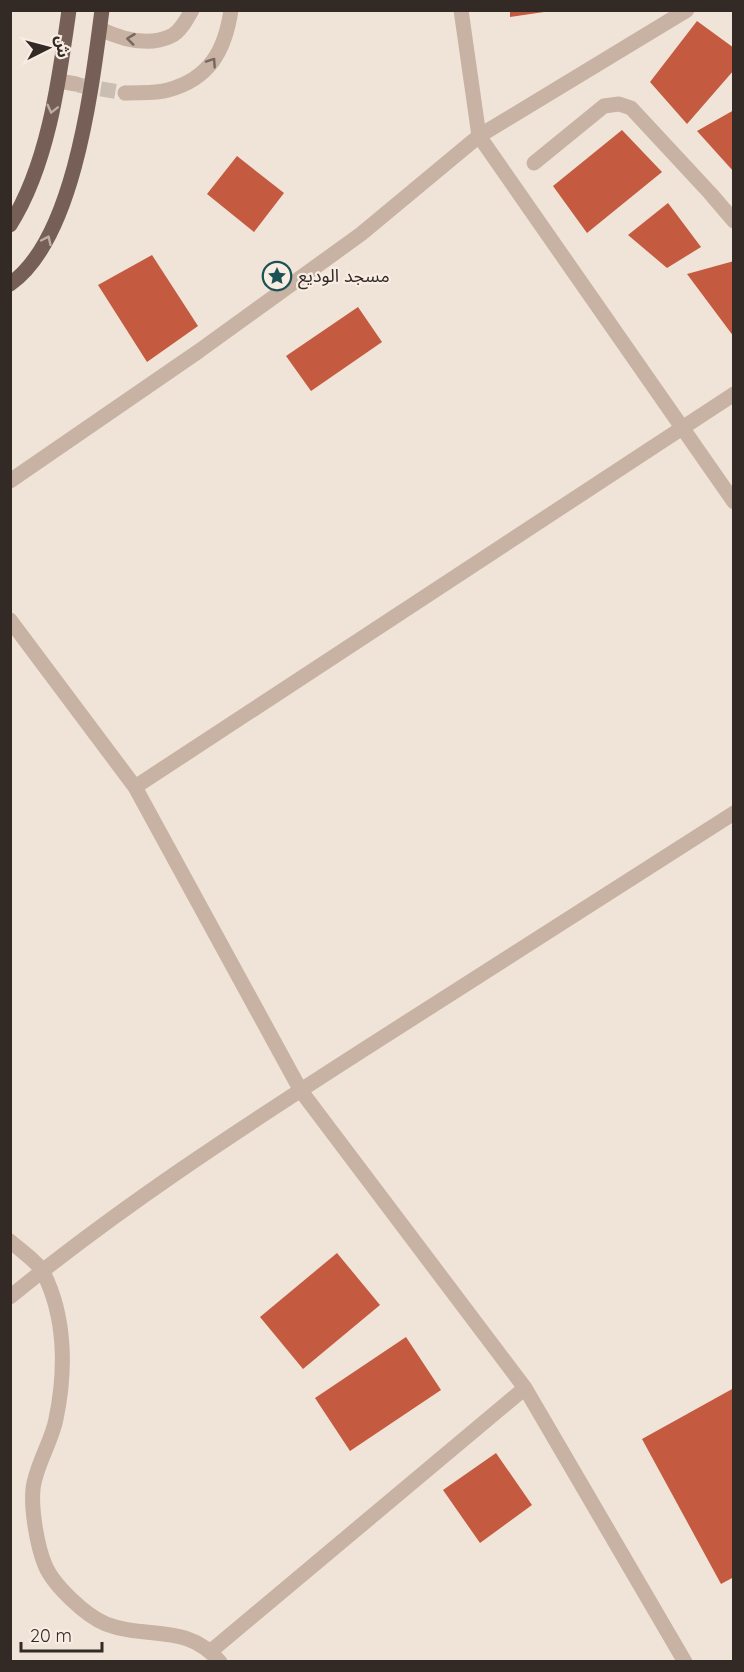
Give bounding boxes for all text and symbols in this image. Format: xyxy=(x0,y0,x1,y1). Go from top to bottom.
north arrow xyxy=(18,18,78,78)
one-way arrow xyxy=(126,33,136,46)
text: ش xyxy=(52,34,74,58)
one-way arrow xyxy=(205,57,216,68)
one-way arrow xyxy=(46,104,59,114)
one-way arrow xyxy=(40,235,52,246)
place icon: مسجد الوديع xyxy=(261,260,293,292)
place label: مسجد الوديع xyxy=(298,264,390,290)
scale bar xyxy=(21,1615,102,1653)
text: 20 m xyxy=(30,1624,72,1647)

